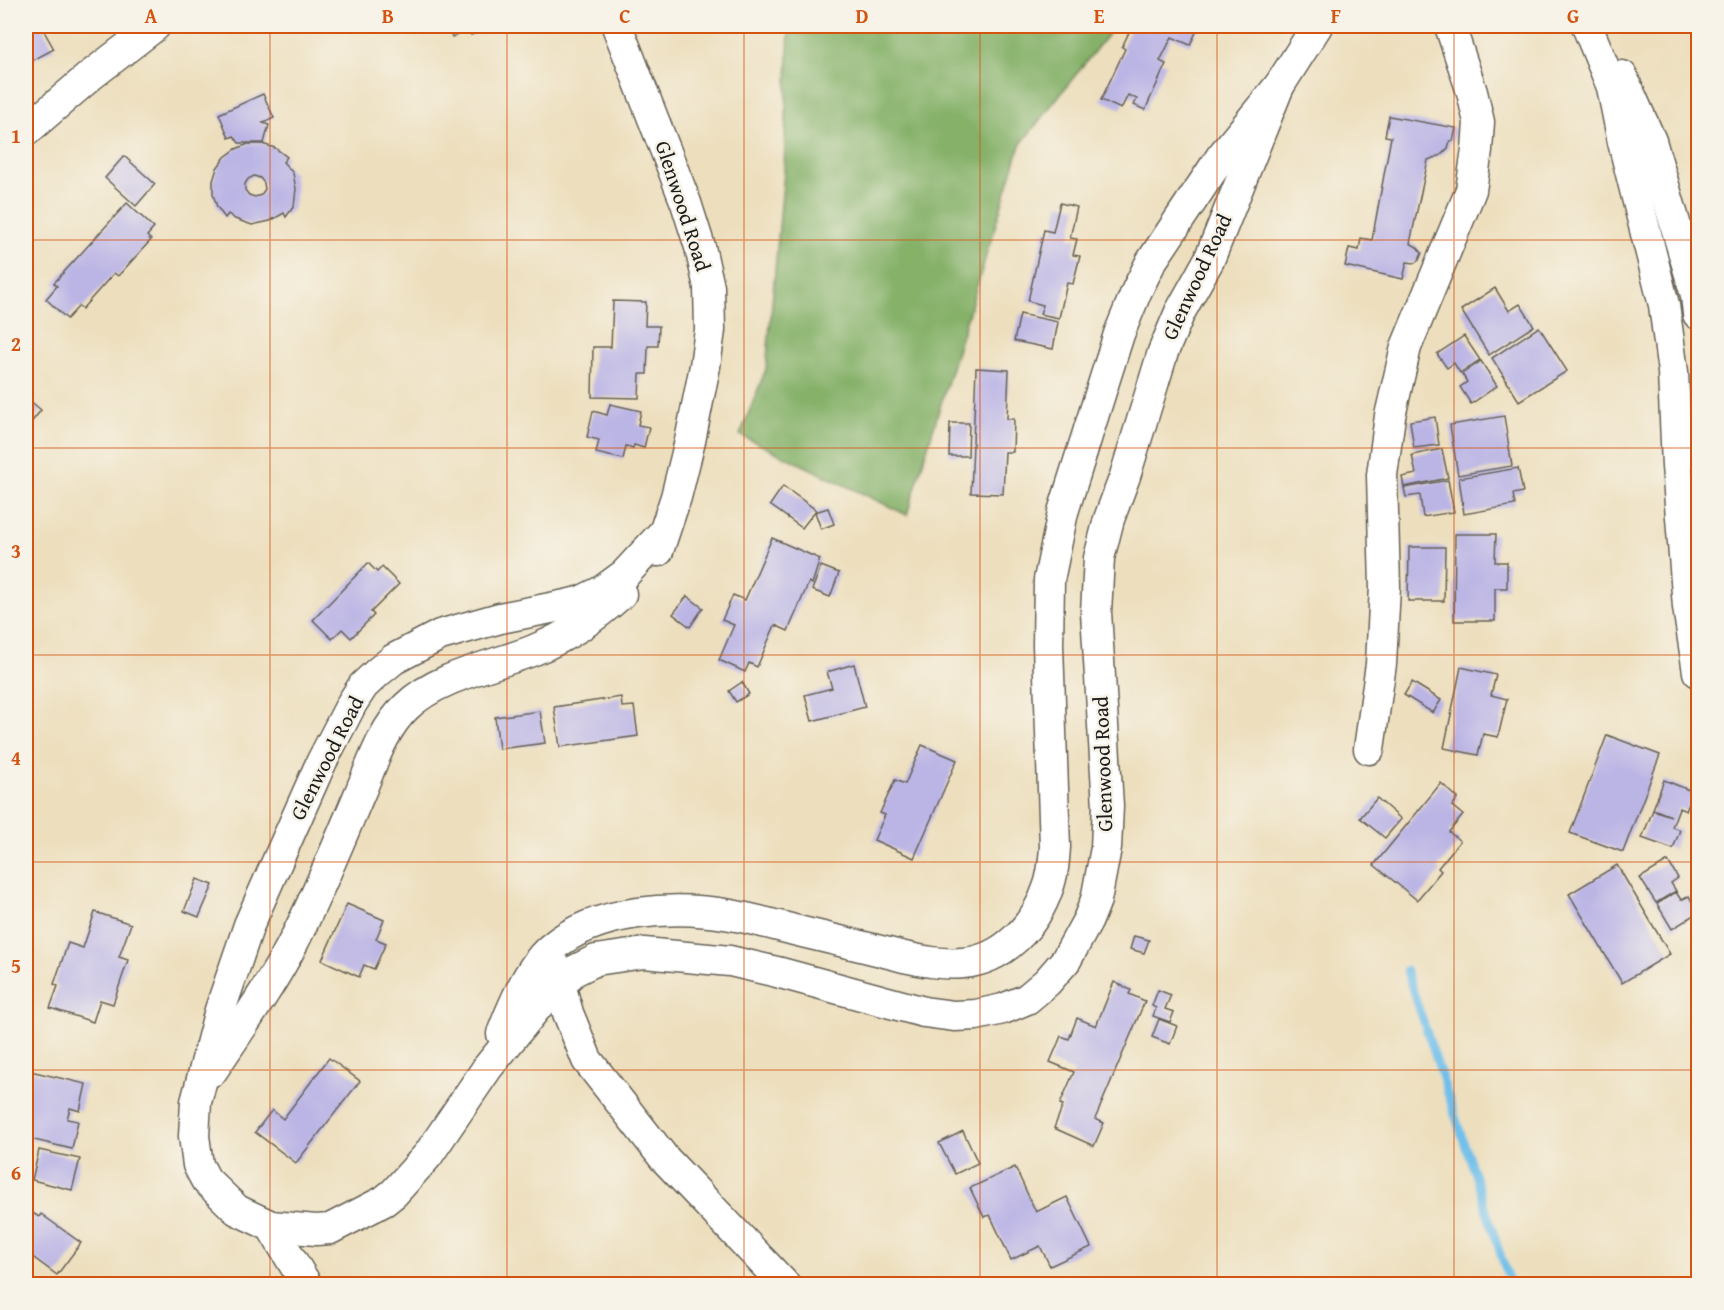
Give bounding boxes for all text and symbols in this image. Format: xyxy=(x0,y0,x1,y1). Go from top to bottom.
text: A xyxy=(145,1,158,30)
text: B xyxy=(382,1,394,30)
text: C xyxy=(619,1,631,30)
text: D xyxy=(855,1,869,30)
text: E xyxy=(1094,1,1105,30)
text: F xyxy=(1331,1,1341,30)
text: G xyxy=(1567,1,1579,30)
text: 1 xyxy=(11,121,21,150)
street label: Glenwood Road xyxy=(648,137,719,276)
street label: Glenwood Road xyxy=(1154,208,1240,345)
text: 2 xyxy=(11,329,21,358)
text: 3 xyxy=(11,536,21,565)
street label: Glenwood Road xyxy=(282,690,372,825)
street label: Glenwood Road xyxy=(1085,695,1120,832)
text: 4 xyxy=(11,743,21,772)
text: 5 xyxy=(11,951,21,980)
text: 6 xyxy=(11,1158,21,1187)

